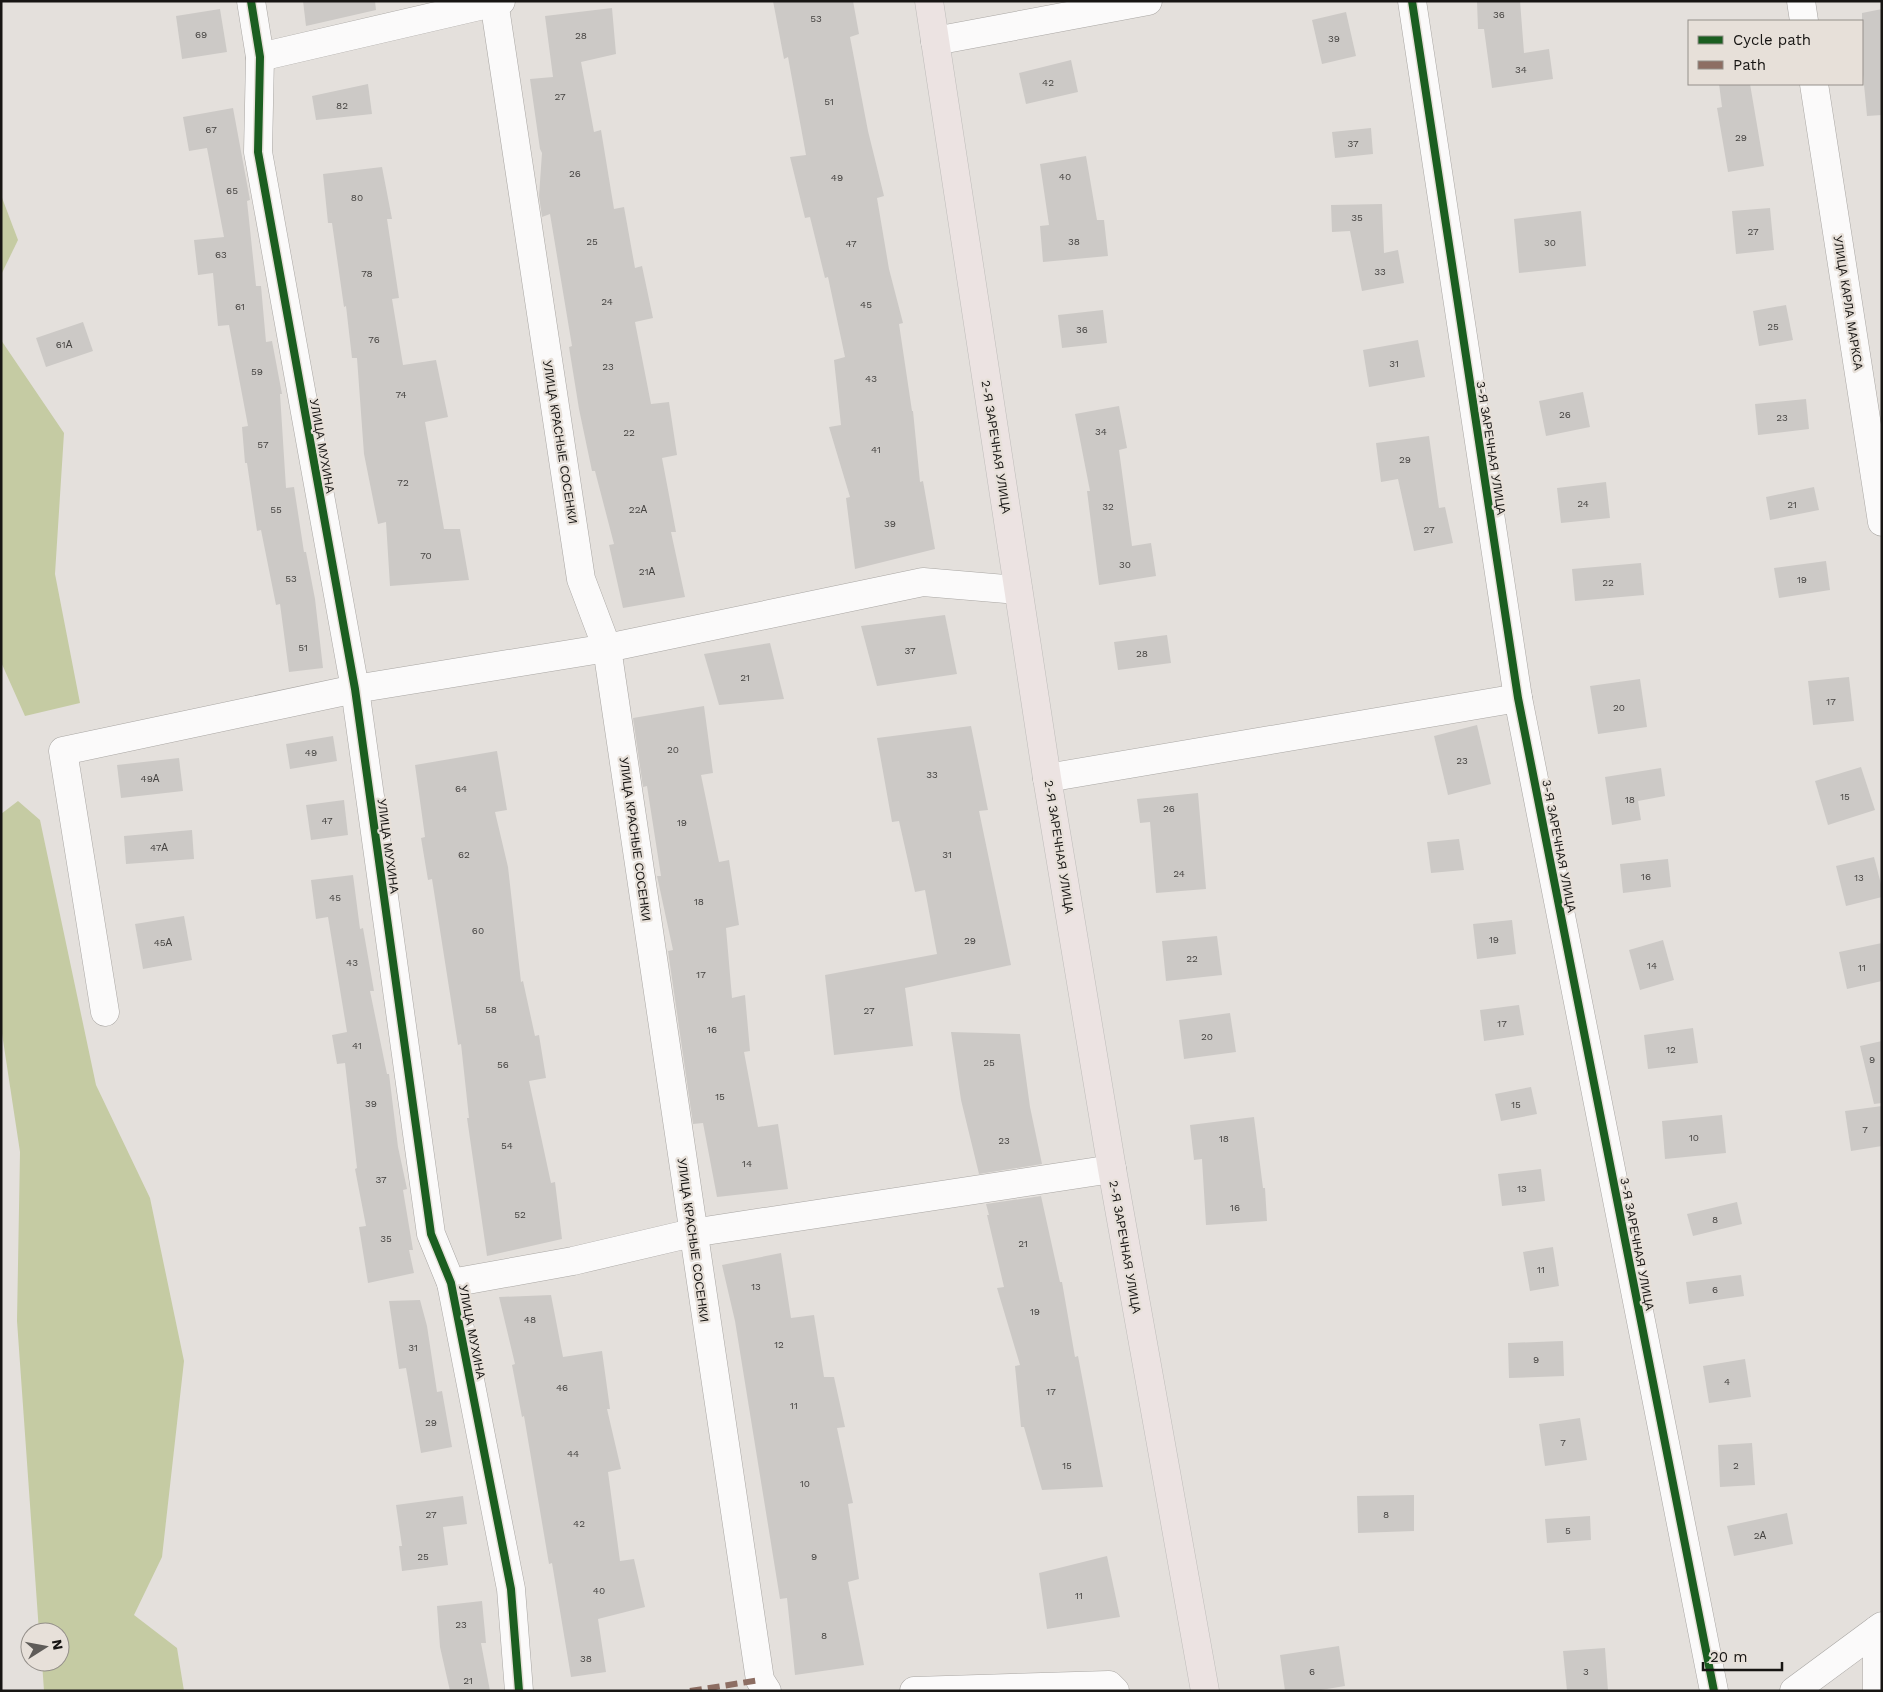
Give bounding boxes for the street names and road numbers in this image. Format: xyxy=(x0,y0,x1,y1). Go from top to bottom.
street label: УЛИЦА КАРЛА МАРКСА xyxy=(1830,235,1866,371)
street label: УЛИЦА КРАСНЫЕ СОСЕНКИ xyxy=(540,359,580,525)
street label: 2-Я ЗАРЕЧНАЯ УЛИЦА xyxy=(979,379,1013,515)
street label: 3-Я ЗАРЕЧНАЯ УЛИЦА xyxy=(1474,380,1508,516)
street label: УЛИЦА МУХИНА xyxy=(307,398,337,494)
street label: УЛИЦА КРАСНЫЕ СОСЕНКИ xyxy=(617,756,653,922)
street label: 3-Я ЗАРЕЧНАЯ УЛИЦА xyxy=(1539,778,1579,914)
street label: 2-Я ЗАРЕЧНАЯ УЛИЦА xyxy=(1042,779,1076,915)
street label: УЛИЦА МУХИНА xyxy=(374,798,402,894)
street label: УЛИЦА КРАСНЫЕ СОСЕНКИ xyxy=(675,1157,711,1323)
street label: 3-Я ЗАРЕЧНАЯ УЛИЦА xyxy=(1617,1176,1657,1312)
street label: 2-Я ЗАРЕЧНАЯ УЛИЦА xyxy=(1106,1179,1144,1315)
street label: УЛИЦА МУХИНА xyxy=(456,1284,488,1380)

